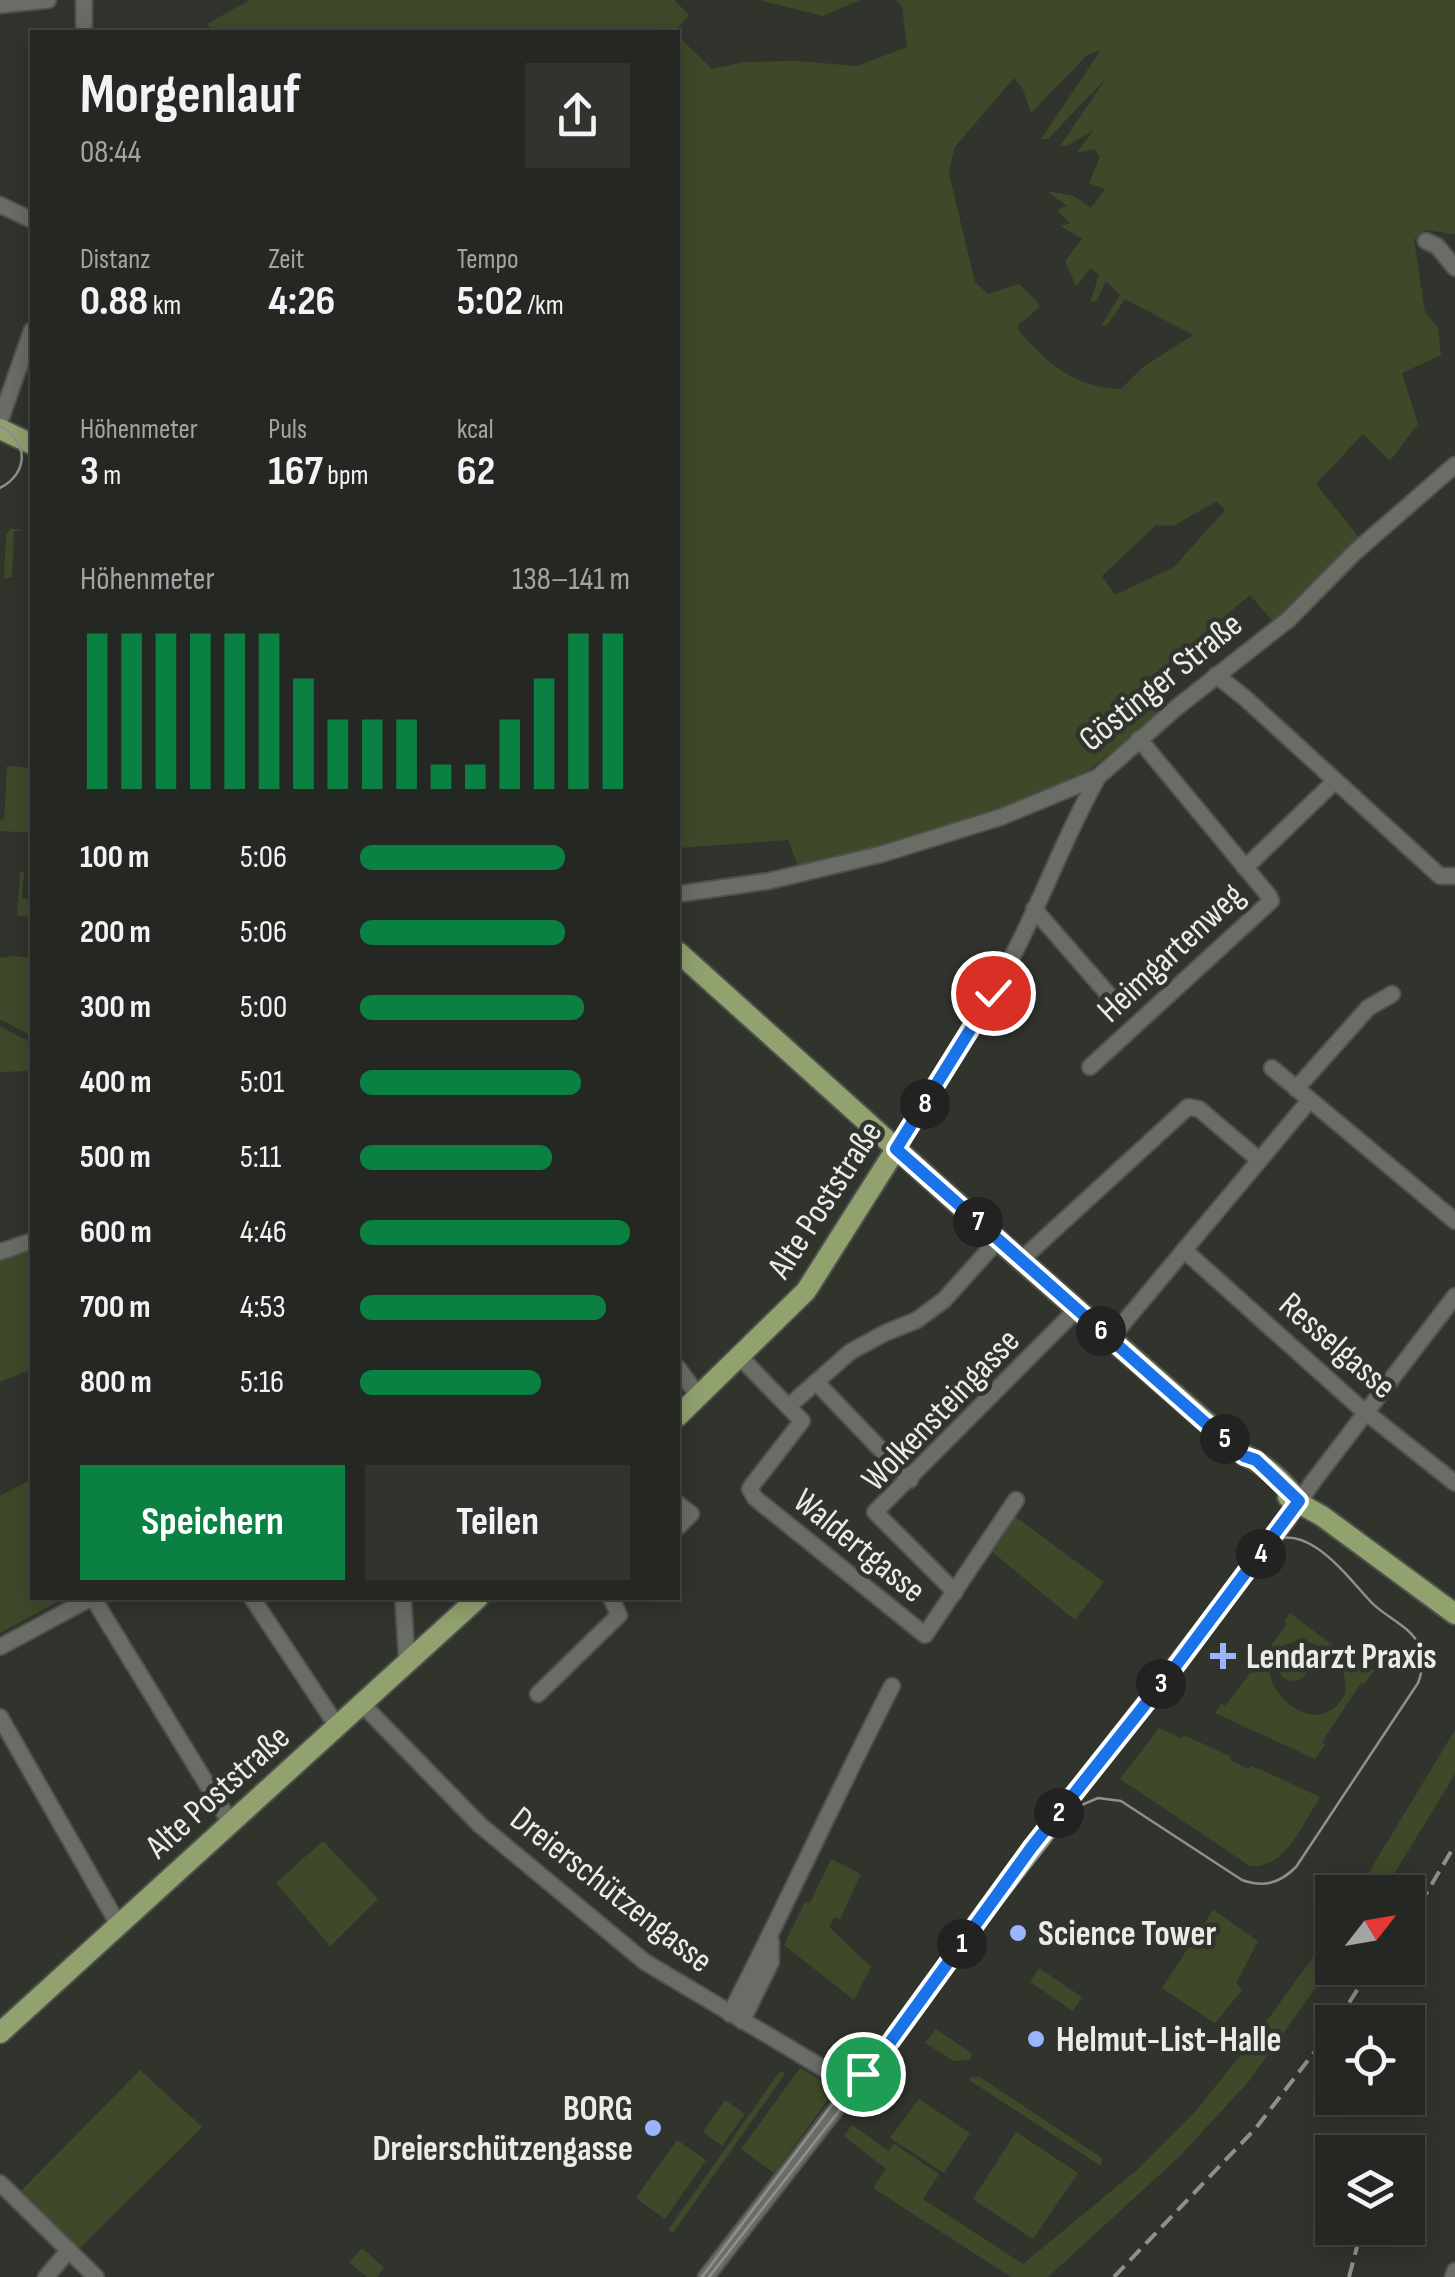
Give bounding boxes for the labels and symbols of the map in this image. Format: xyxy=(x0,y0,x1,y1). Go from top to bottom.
street label: Göstinger Straße xyxy=(1071,603,1251,761)
street label: Heimgartenweg xyxy=(1089,874,1253,1032)
pin xyxy=(951,951,1036,1036)
pin: 8 xyxy=(900,1079,950,1129)
street label: Alte Poststraße xyxy=(758,1113,892,1288)
pin: 7 xyxy=(953,1197,1003,1247)
street label: Resselgasse xyxy=(1270,1284,1404,1409)
pin: 6 xyxy=(1076,1306,1126,1356)
street label: Wolkensteingasse xyxy=(853,1320,1029,1500)
pin: 5 xyxy=(1200,1414,1250,1464)
street label: Waldertgasse xyxy=(784,1480,934,1612)
pin: 4 xyxy=(1236,1529,1286,1579)
place label: Lendarzt Praxis xyxy=(1246,1636,1437,1679)
marker: Lendarzt Praxis xyxy=(1210,1643,1236,1669)
pin: 3 xyxy=(1136,1659,1186,1709)
street label: Alte Poststraße xyxy=(136,1716,299,1869)
pin: 2 xyxy=(1034,1788,1084,1838)
street label: Dreierschützengasse xyxy=(501,1798,721,1983)
north arrow xyxy=(1315,1875,1425,1985)
place label: Science Tower xyxy=(1038,1913,1216,1956)
pin: 1 xyxy=(937,1919,987,1969)
marker: Science Tower xyxy=(1007,1922,1029,1944)
place label: Helmut-List-Halle xyxy=(1056,2019,1281,2062)
marker: Helmut-List-Halle xyxy=(1025,2028,1047,2050)
pin xyxy=(821,2032,906,2117)
place label: BORG Dreierschützengasse xyxy=(372,2088,633,2171)
marker: BORG Dreierschützengasse xyxy=(642,2117,664,2139)

